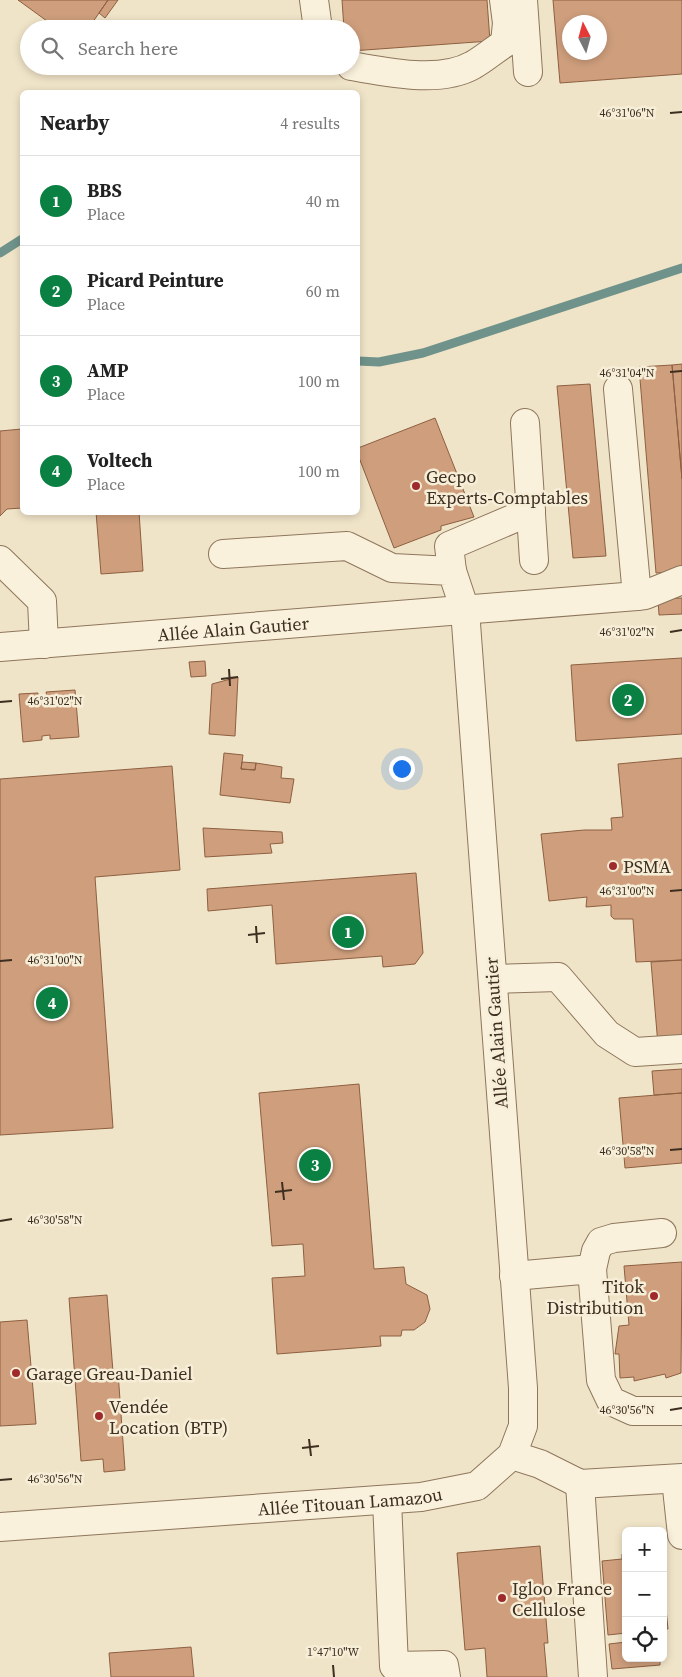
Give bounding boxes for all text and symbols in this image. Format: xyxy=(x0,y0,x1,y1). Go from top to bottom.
north arrow xyxy=(562,15,607,60)
search box xyxy=(20,20,360,75)
icon: search xyxy=(38,34,66,62)
text: Search here xyxy=(78,35,178,61)
text: 46°31'06"N xyxy=(599,105,655,121)
text: Nearby xyxy=(40,108,110,137)
text: 4 results xyxy=(280,112,340,134)
text: BBS xyxy=(87,177,122,203)
text: 1 xyxy=(52,190,60,212)
text: 40 m xyxy=(306,190,340,212)
text: Place xyxy=(87,203,125,225)
text: Picard Peinture xyxy=(87,267,224,293)
text: 2 xyxy=(52,280,60,302)
text: 60 m xyxy=(306,280,340,302)
text: Place xyxy=(87,293,125,315)
text: AMP xyxy=(87,357,128,383)
text: 46°31'04"N xyxy=(599,365,655,381)
text: 3 xyxy=(52,370,60,392)
text: 100 m xyxy=(298,370,340,392)
text: Place xyxy=(87,383,125,405)
text: Voltech xyxy=(87,447,152,473)
text: 4 xyxy=(52,460,60,482)
text: 100 m xyxy=(298,460,340,482)
place label: Gecpo Experts-Comptables xyxy=(426,464,588,510)
text: Place xyxy=(87,473,125,495)
marker: Gecpo Experts-Comptables xyxy=(410,480,422,492)
street label: Allée Alain Gautier xyxy=(156,610,310,647)
text: 46°31'02"N xyxy=(599,624,655,640)
pin: 2 xyxy=(612,681,644,719)
text: 46°31'02"N xyxy=(27,693,83,709)
your location xyxy=(389,756,415,782)
place label: PSMA xyxy=(623,854,671,879)
marker: PSMA xyxy=(607,860,619,872)
text: 46°31'00"N xyxy=(599,883,655,899)
pin: 1 xyxy=(332,913,364,951)
text: 46°31'00"N xyxy=(27,952,83,968)
street label: Allée Alain Gautier xyxy=(478,956,514,1110)
pin: 4 xyxy=(36,984,68,1022)
text: 46°30'58"N xyxy=(599,1143,655,1159)
pin: 3 xyxy=(299,1146,331,1184)
text: 46°30'58"N xyxy=(27,1212,83,1228)
place label: Titok Distribution xyxy=(547,1274,644,1320)
marker: Titok Distribution xyxy=(648,1290,660,1302)
place label: Garage Greau-Daniel xyxy=(26,1361,193,1386)
marker: Garage Greau-Daniel xyxy=(10,1367,22,1379)
place label: Vendée Location (BTP) xyxy=(109,1394,228,1440)
text: 46°30'56"N xyxy=(599,1402,655,1418)
marker: Vendée Location (BTP) xyxy=(93,1410,105,1422)
text: 46°30'56"N xyxy=(27,1471,83,1487)
street label: Allée Titouan Lamazou xyxy=(257,1481,444,1521)
map controls xyxy=(622,1527,667,1662)
button: + xyxy=(622,1527,667,1572)
button: − xyxy=(622,1572,667,1617)
place label: Igloo France Cellulose xyxy=(512,1576,612,1622)
marker: Igloo France Cellulose xyxy=(496,1592,508,1604)
button: locate xyxy=(622,1617,667,1662)
text: 1°47'10"W xyxy=(307,1644,359,1660)

